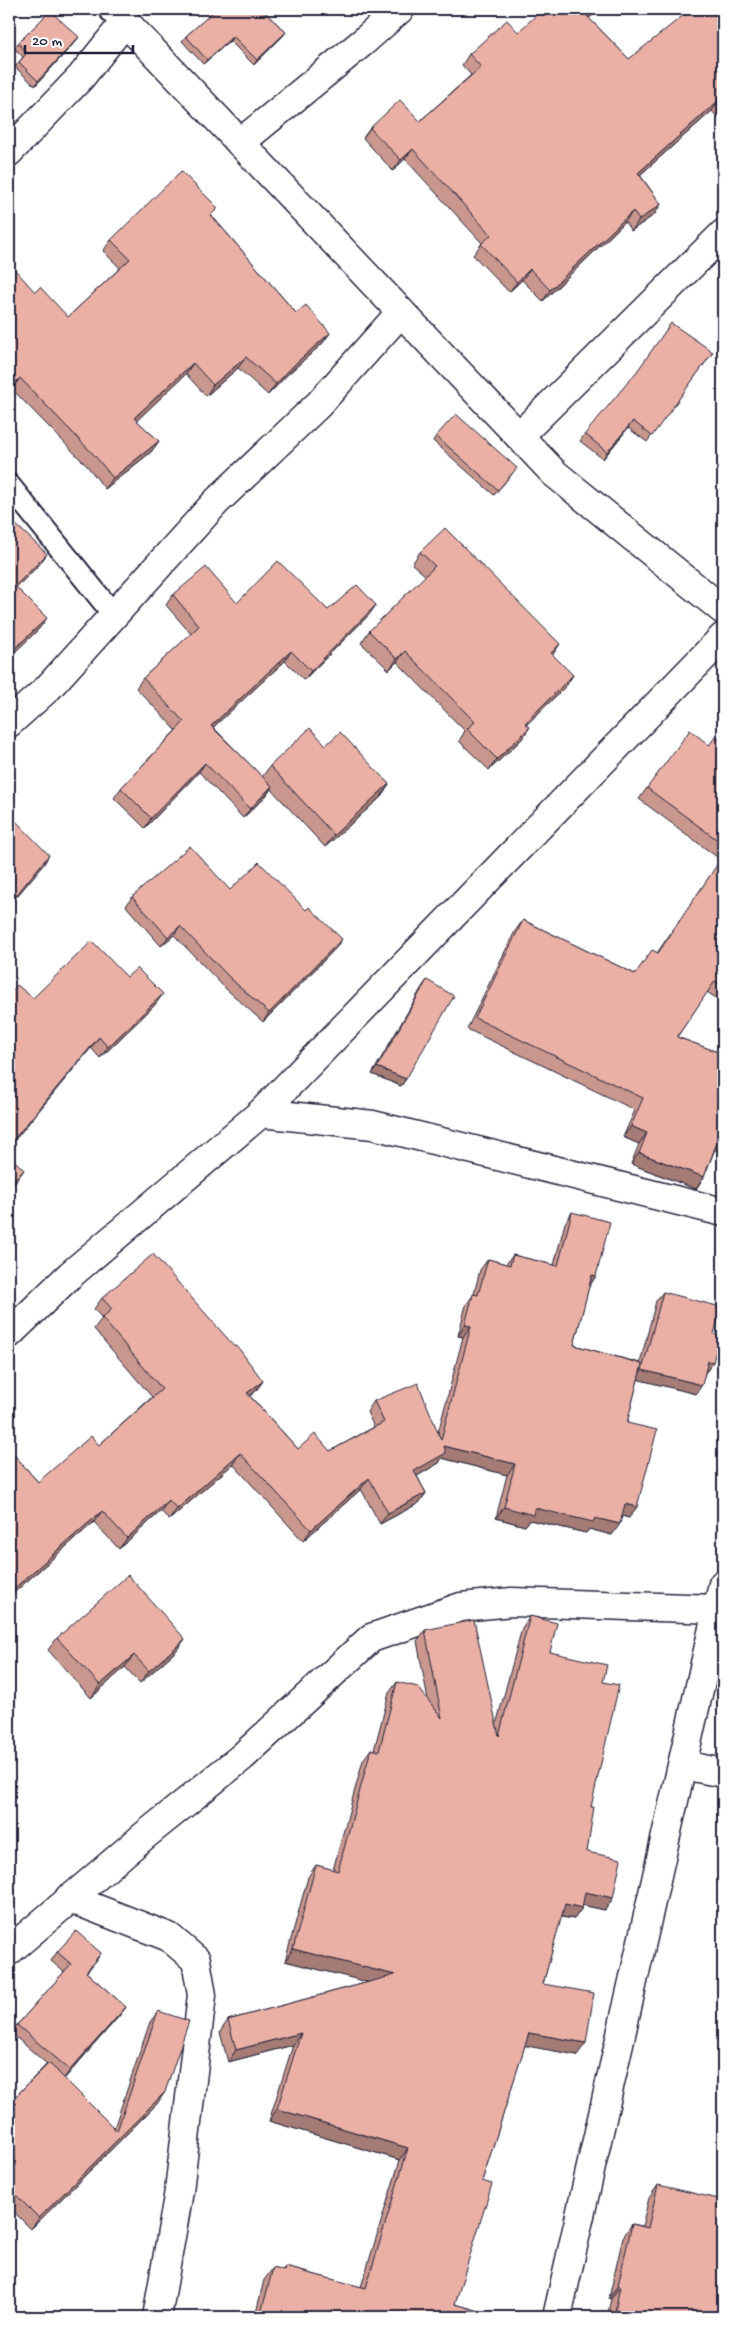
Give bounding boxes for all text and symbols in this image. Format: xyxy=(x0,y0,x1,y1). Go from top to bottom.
scale bar xyxy=(25,22,132,54)
text: 20 m xyxy=(32,33,62,51)

